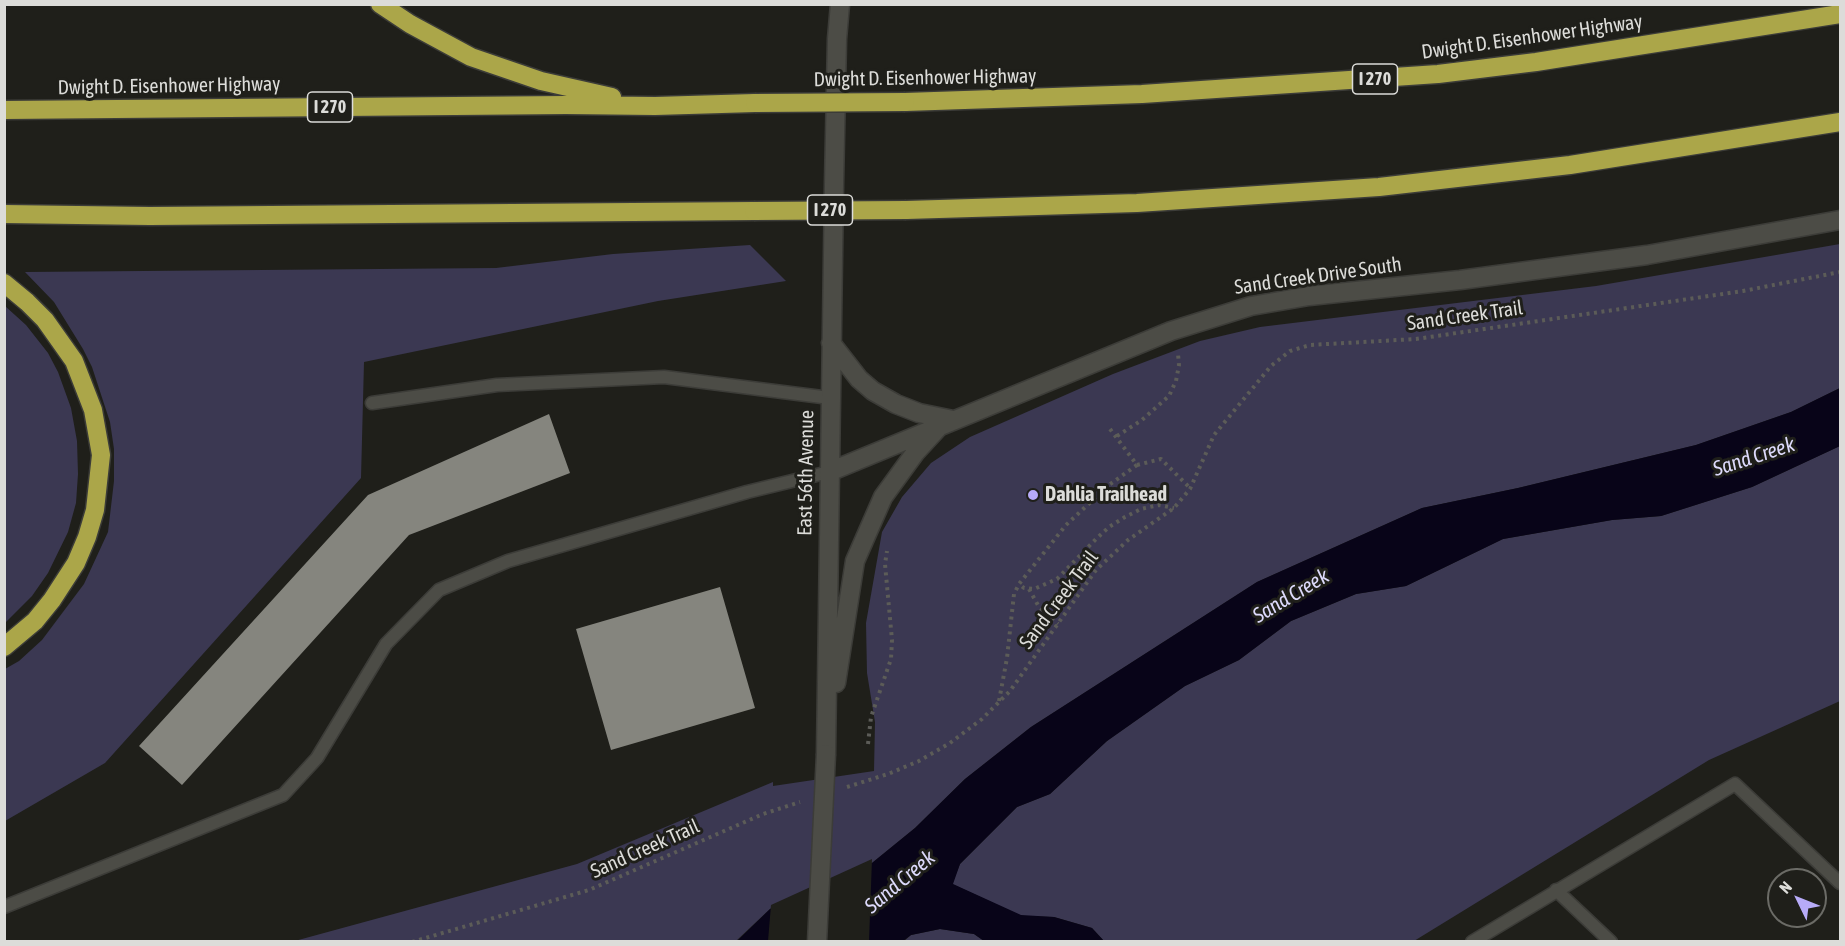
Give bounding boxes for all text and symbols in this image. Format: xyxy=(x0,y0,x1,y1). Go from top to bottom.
street label: Dwight D. Eisenhower Highway xyxy=(1420,10,1644,64)
street label: Dwight D. Eisenhower Highway xyxy=(813,64,1037,92)
road number: I 270 xyxy=(1352,64,1398,94)
street label: Dwight D. Eisenhower Highway xyxy=(57,72,281,100)
road number: I 270 xyxy=(308,92,352,122)
road number: I 270 xyxy=(808,195,852,225)
street label: Sand Creek Drive South xyxy=(1233,252,1403,300)
street label: Sand Creek Trail xyxy=(1406,296,1524,336)
street label: East 56th Avenue xyxy=(793,410,819,536)
water label: Sand Creek xyxy=(1710,432,1798,482)
place label: Dahlia Trailhead xyxy=(1045,483,1167,507)
marker: Dahlia Trailhead xyxy=(1026,488,1040,502)
street label: Sand Creek Trail xyxy=(1014,546,1104,654)
water label: Sand Creek xyxy=(1248,563,1334,629)
street label: Sand Creek Trail xyxy=(587,814,703,884)
water label: Sand Creek xyxy=(860,845,940,919)
north arrow xyxy=(1767,868,1827,928)
text: N xyxy=(1775,877,1795,897)

